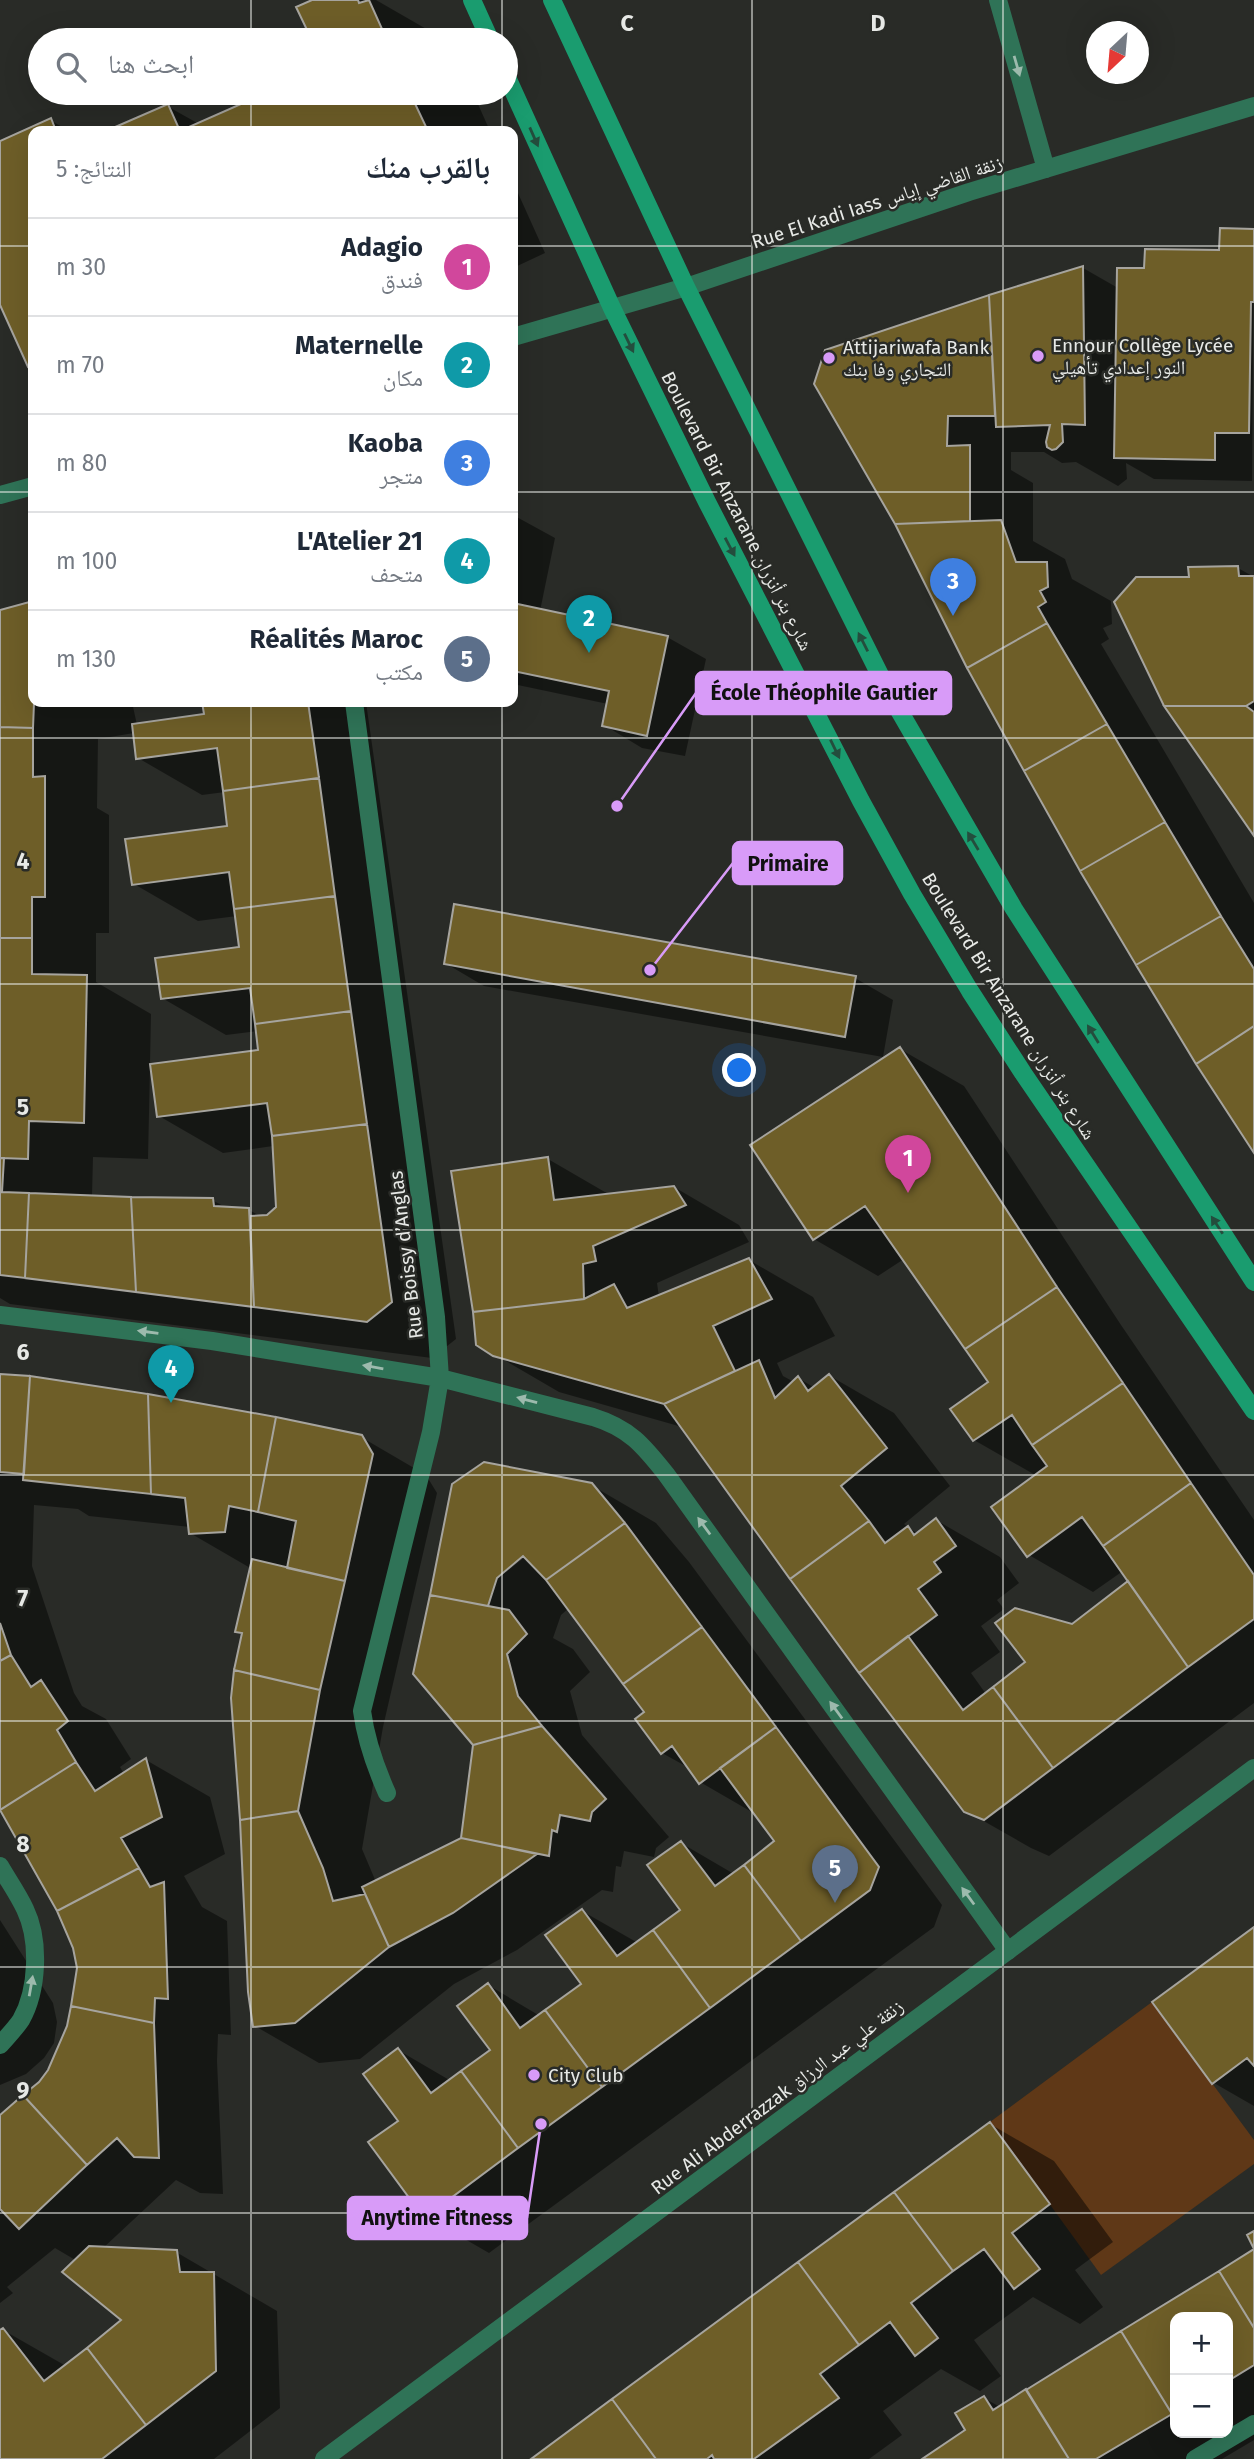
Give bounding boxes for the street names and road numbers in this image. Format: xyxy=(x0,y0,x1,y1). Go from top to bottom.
street label: Rue El Kadi Iass زنقة القاضي إياس xyxy=(749,151,1007,257)
street label: Boulevard Bir Anzarane شارع بئر أنزران xyxy=(656,368,818,654)
street label: Boulevard Bir Anzarane شارع بئر أنزران xyxy=(917,868,1101,1144)
street label: Rue Boissy d’Anglas xyxy=(384,1170,428,1340)
street label: Rue Ali Abderrazzak زنقة علي عبد الرزاق xyxy=(646,1995,910,2202)

